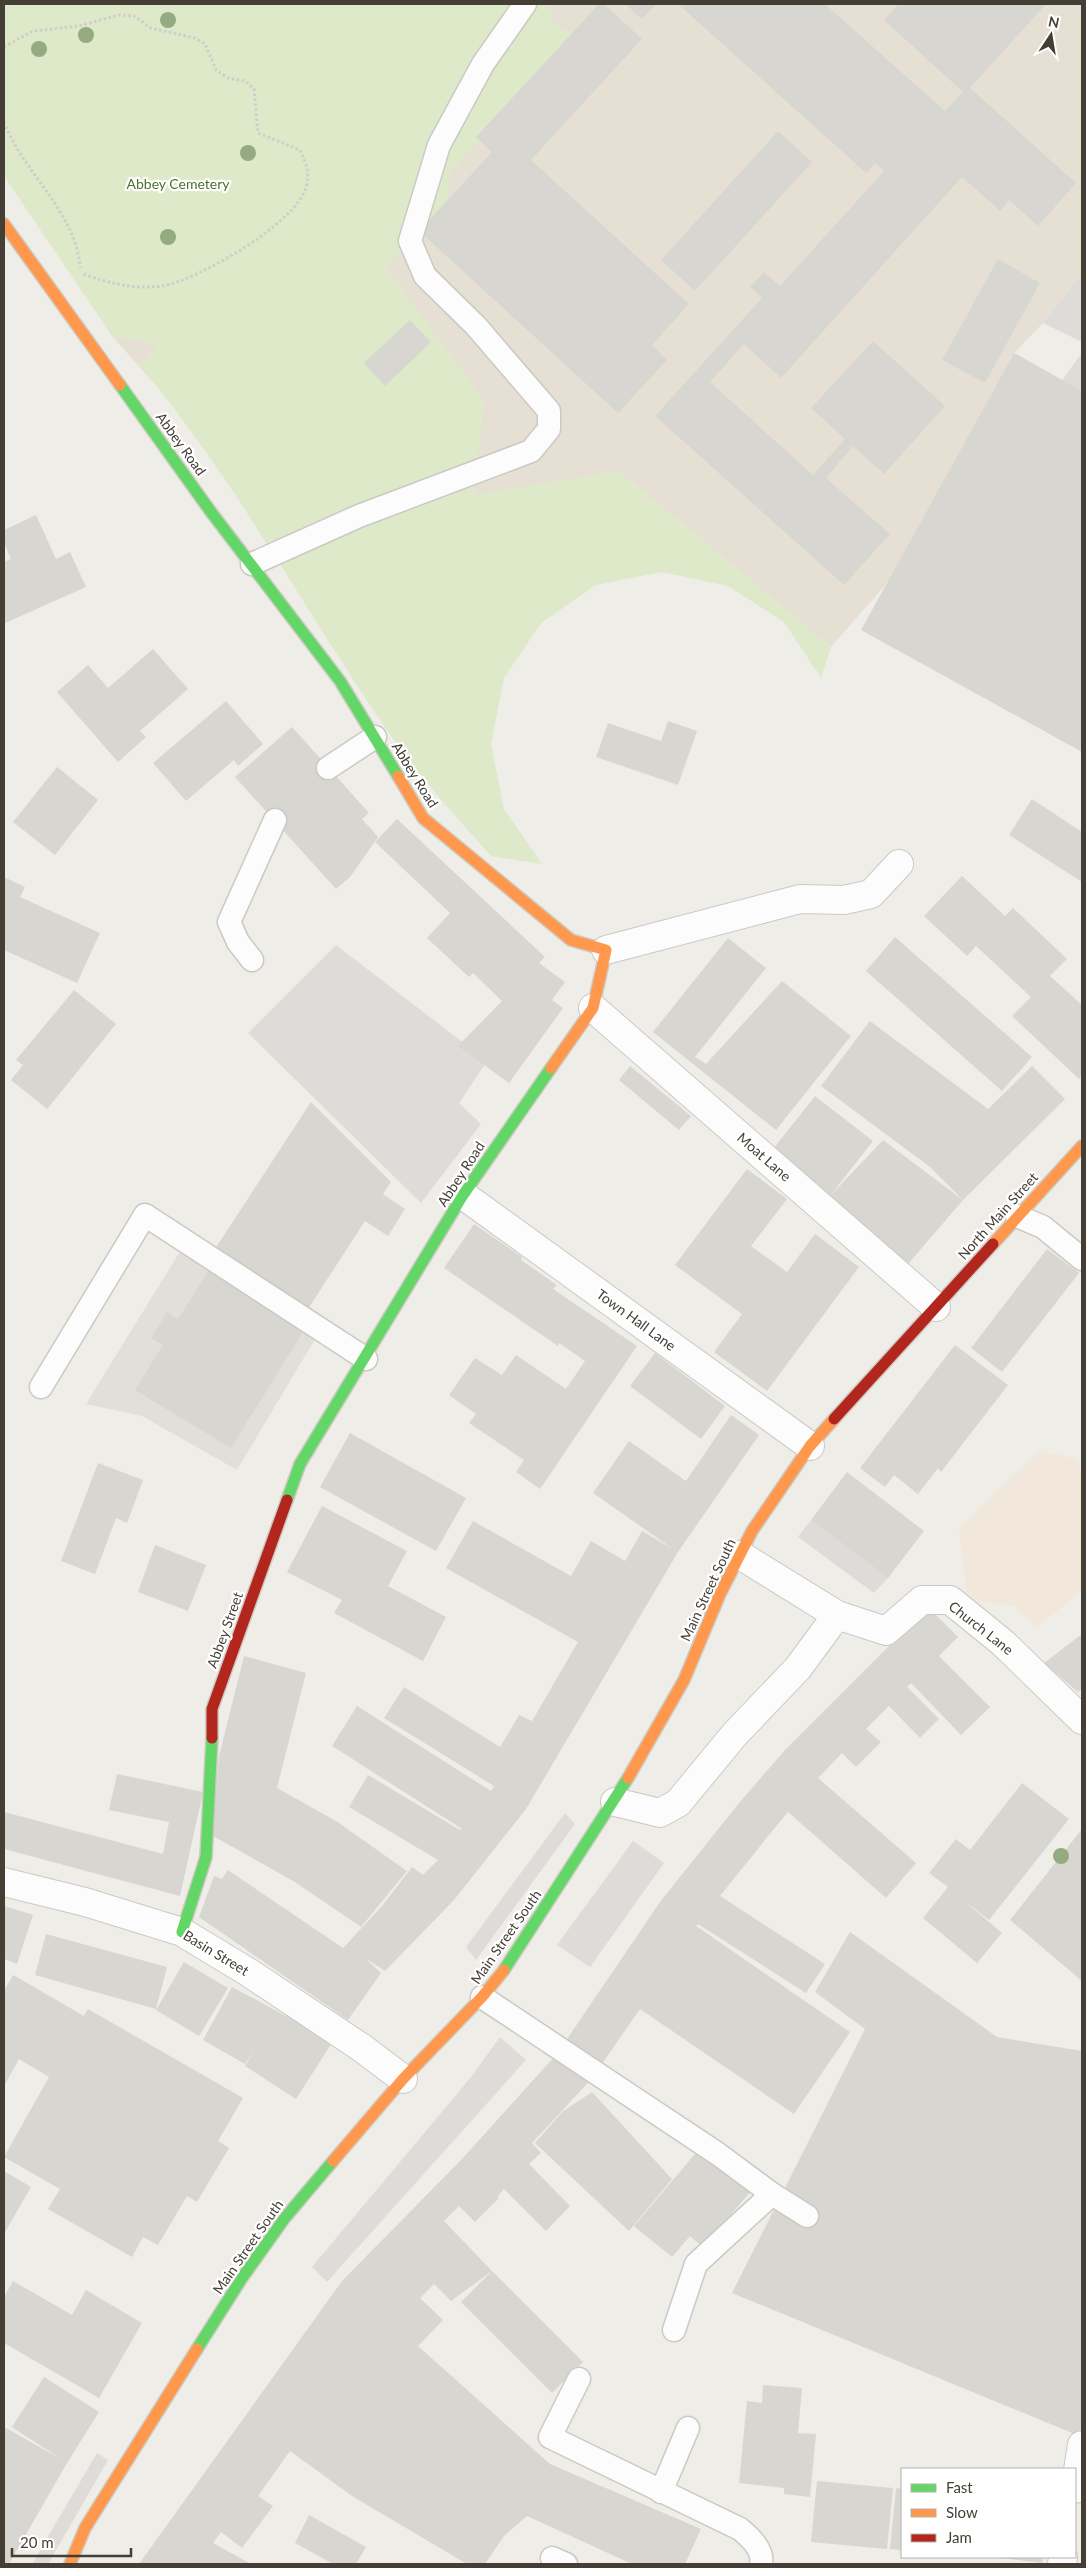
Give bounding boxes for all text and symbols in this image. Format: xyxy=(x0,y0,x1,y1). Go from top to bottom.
north arrow xyxy=(1026,10,1076,60)
text: N xyxy=(1047,12,1061,31)
park label: Abbey Cemetery xyxy=(127,175,230,192)
street label: Abbey Road xyxy=(153,409,210,479)
street label: Abbey Road xyxy=(389,739,442,811)
street label: Moat Lane xyxy=(734,1129,795,1185)
street label: Abbey Road xyxy=(433,1138,488,1209)
street label: North Main Street xyxy=(954,1169,1041,1263)
street label: Town Hall Lane xyxy=(593,1285,679,1354)
street label: Main Street South xyxy=(676,1536,739,1644)
street label: Abbey Street xyxy=(203,1589,246,1670)
street label: Church Lane xyxy=(946,1597,1017,1658)
street label: Main Street South xyxy=(467,1886,544,1987)
street label: Basin Street xyxy=(180,1926,252,1979)
street label: Main Street South xyxy=(209,2196,286,2297)
legend xyxy=(901,2468,1076,2558)
text: Fast xyxy=(946,2478,973,2496)
text: Slow xyxy=(946,2503,978,2521)
scale bar xyxy=(12,2526,131,2558)
text: Jam xyxy=(946,2528,972,2546)
text: 20 m xyxy=(20,2533,54,2551)

